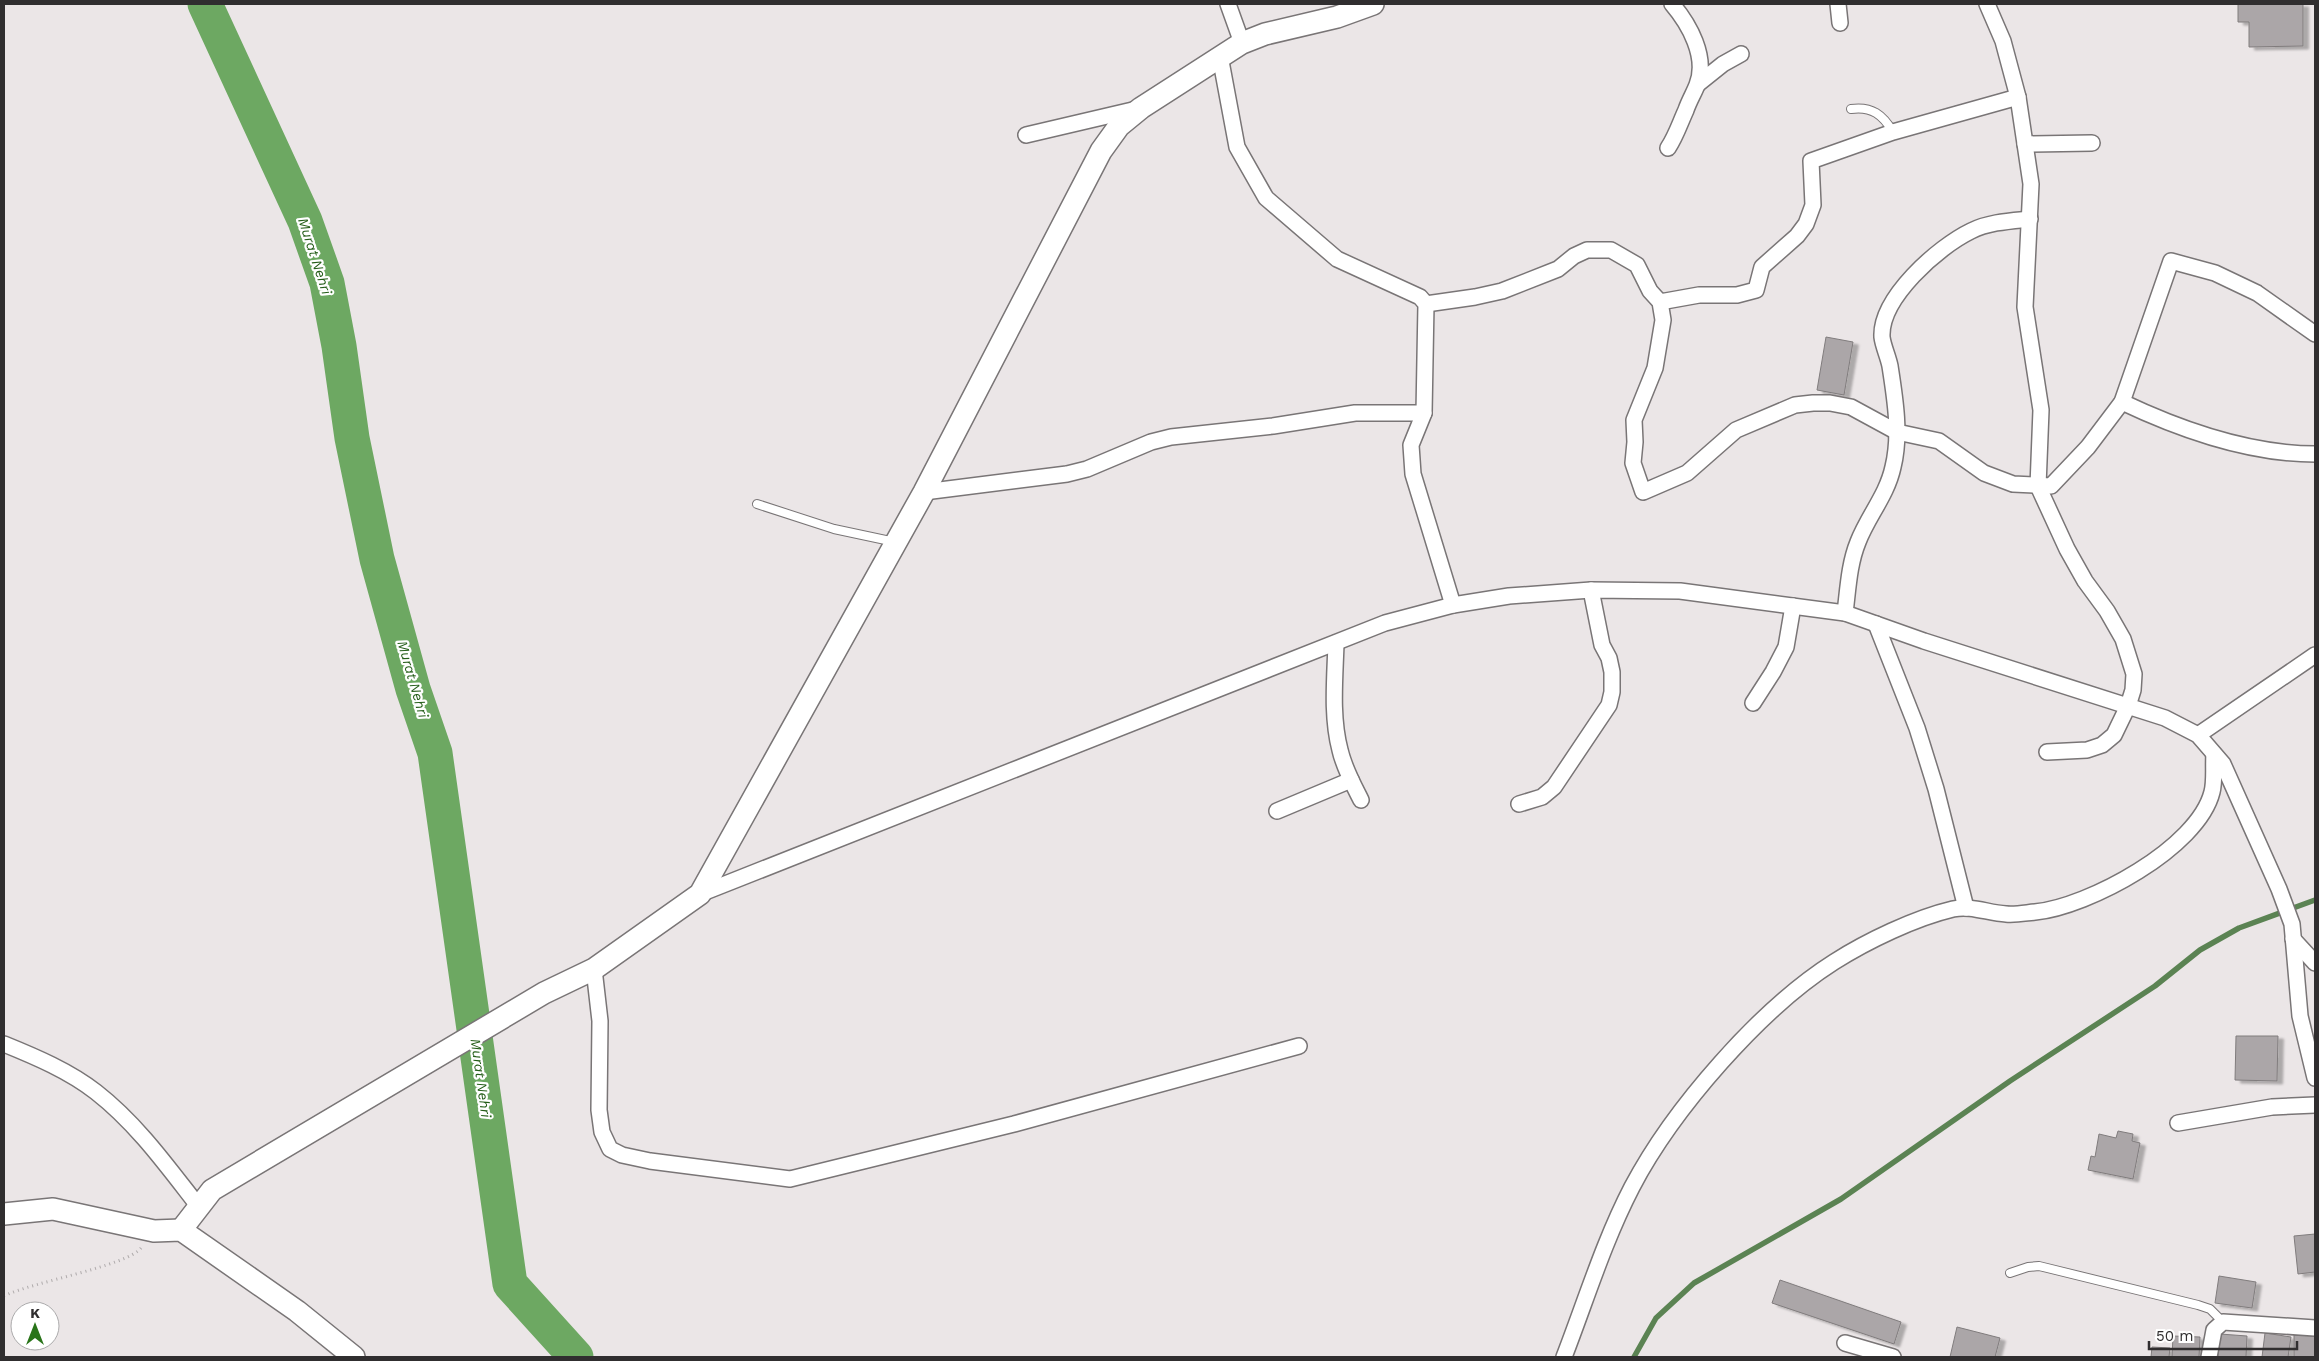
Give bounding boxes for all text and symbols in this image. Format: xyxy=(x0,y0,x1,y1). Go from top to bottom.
water label: Murat Nehri xyxy=(295,216,335,297)
water label: Murat Nehri xyxy=(394,639,432,720)
water label: Murat Nehri xyxy=(468,1037,495,1119)
north arrow xyxy=(10,1301,60,1351)
text: K xyxy=(30,1305,40,1321)
scale bar xyxy=(2149,1318,2296,1350)
text: 50 m xyxy=(2156,1327,2193,1345)

